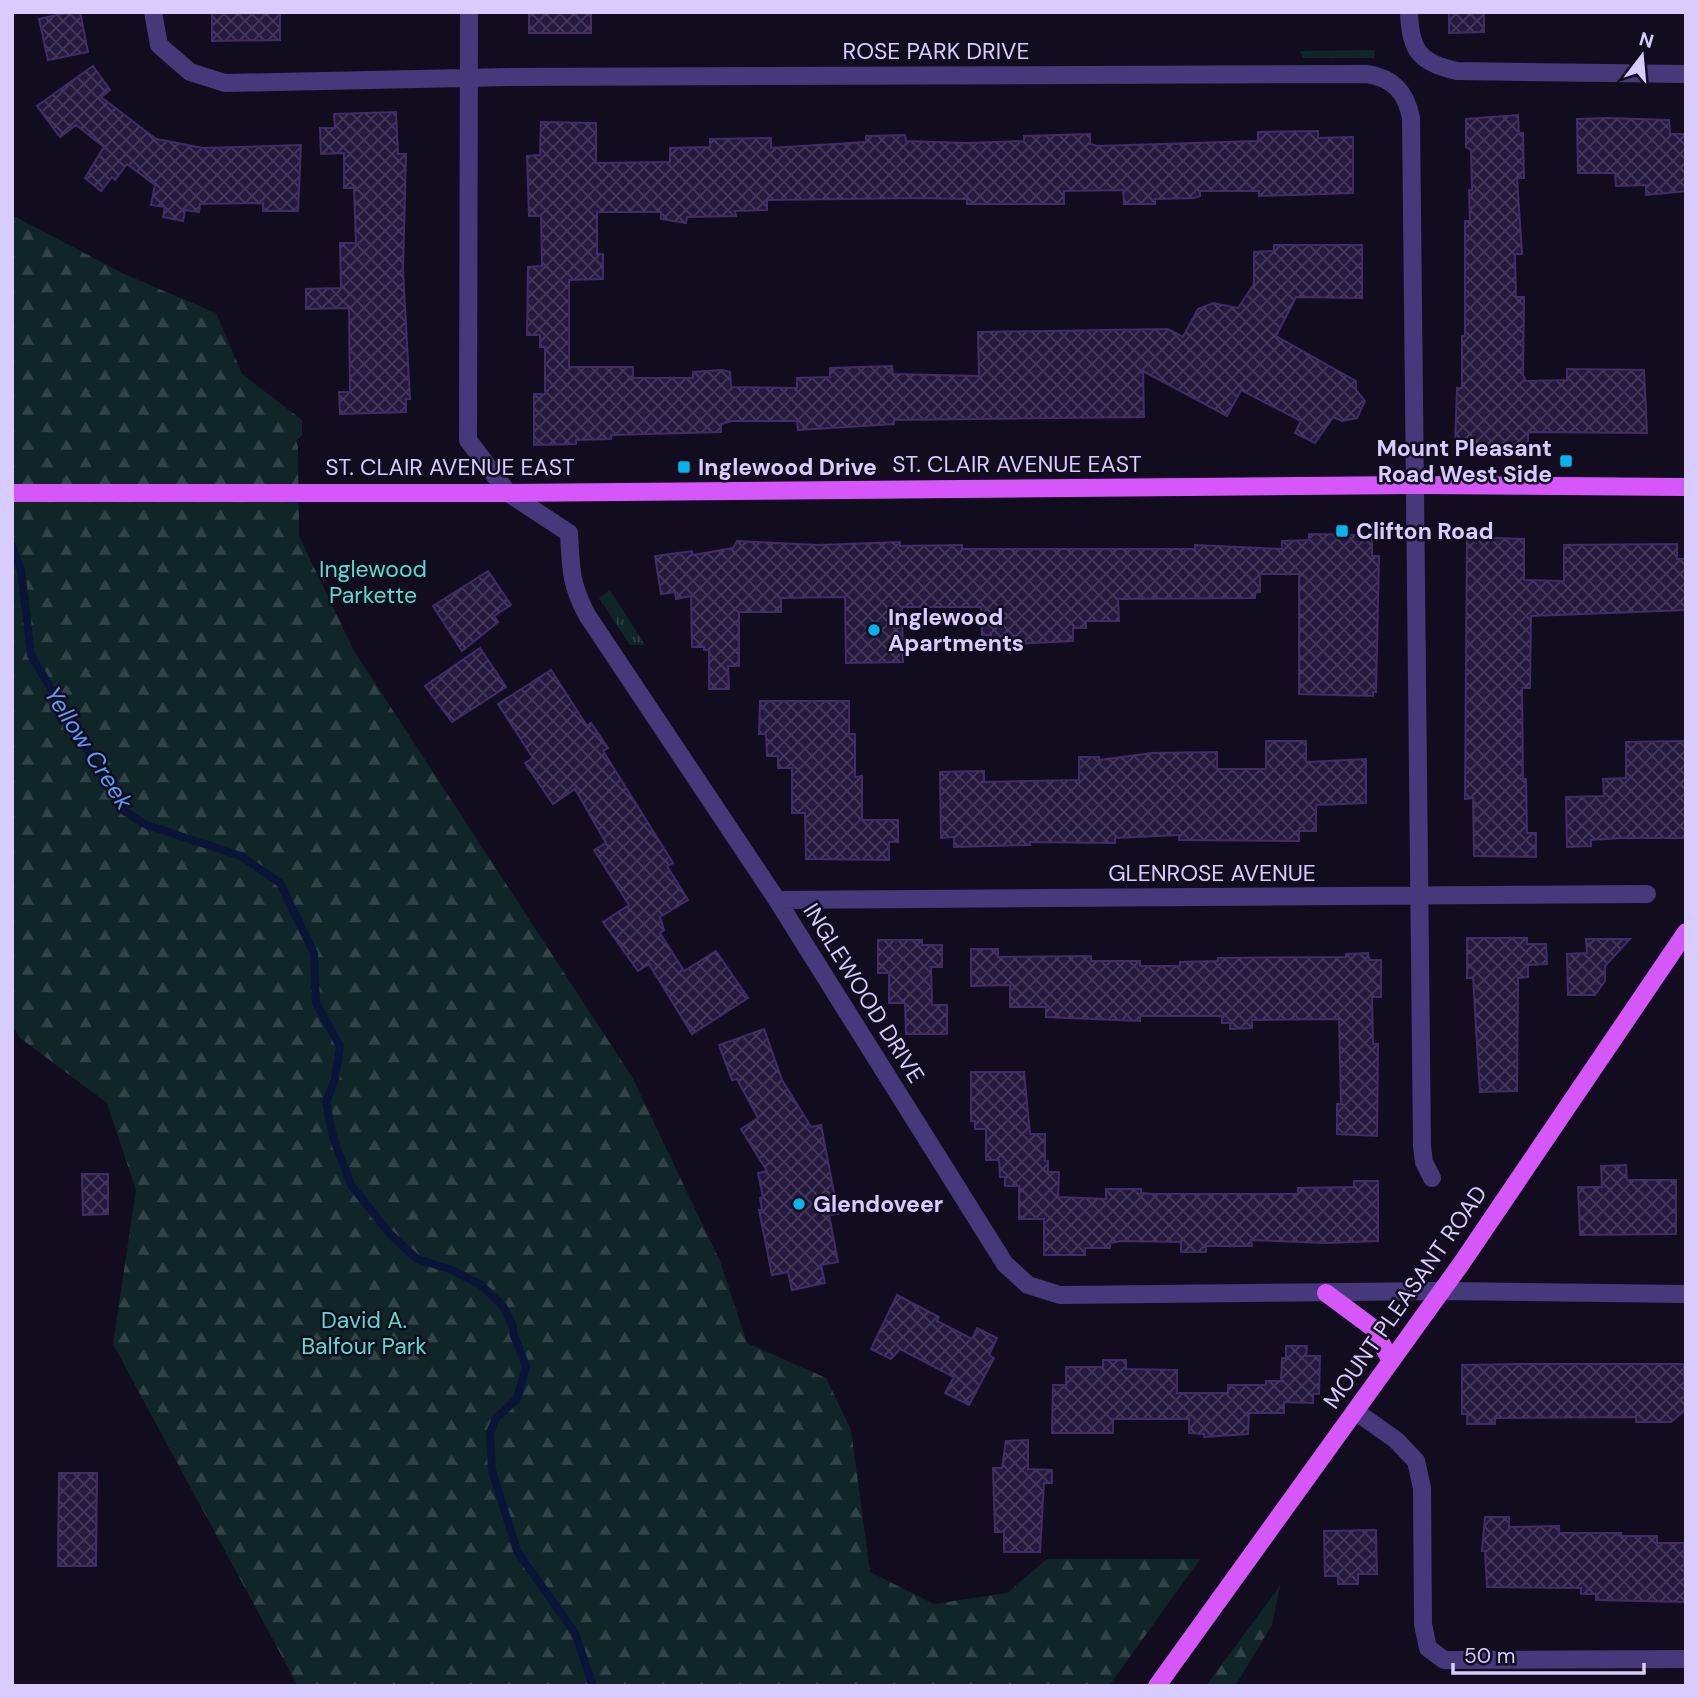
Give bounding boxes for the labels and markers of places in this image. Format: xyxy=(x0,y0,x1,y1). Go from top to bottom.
place label: Mount Pleasant Road West Side xyxy=(1376,433,1552,489)
place label: Inglewood Drive xyxy=(698,452,877,482)
marker: Mount Pleasant Road West Side xyxy=(1558,453,1574,469)
marker: Inglewood Drive xyxy=(676,459,692,475)
place label: Clifton Road xyxy=(1356,516,1494,546)
marker: Clifton Road xyxy=(1334,523,1350,539)
place label: Inglewood Apartments xyxy=(888,602,1024,658)
marker: Inglewood Apartments xyxy=(866,622,882,638)
place label: Glendoveer xyxy=(813,1189,943,1219)
marker: Glendoveer xyxy=(791,1196,807,1212)

